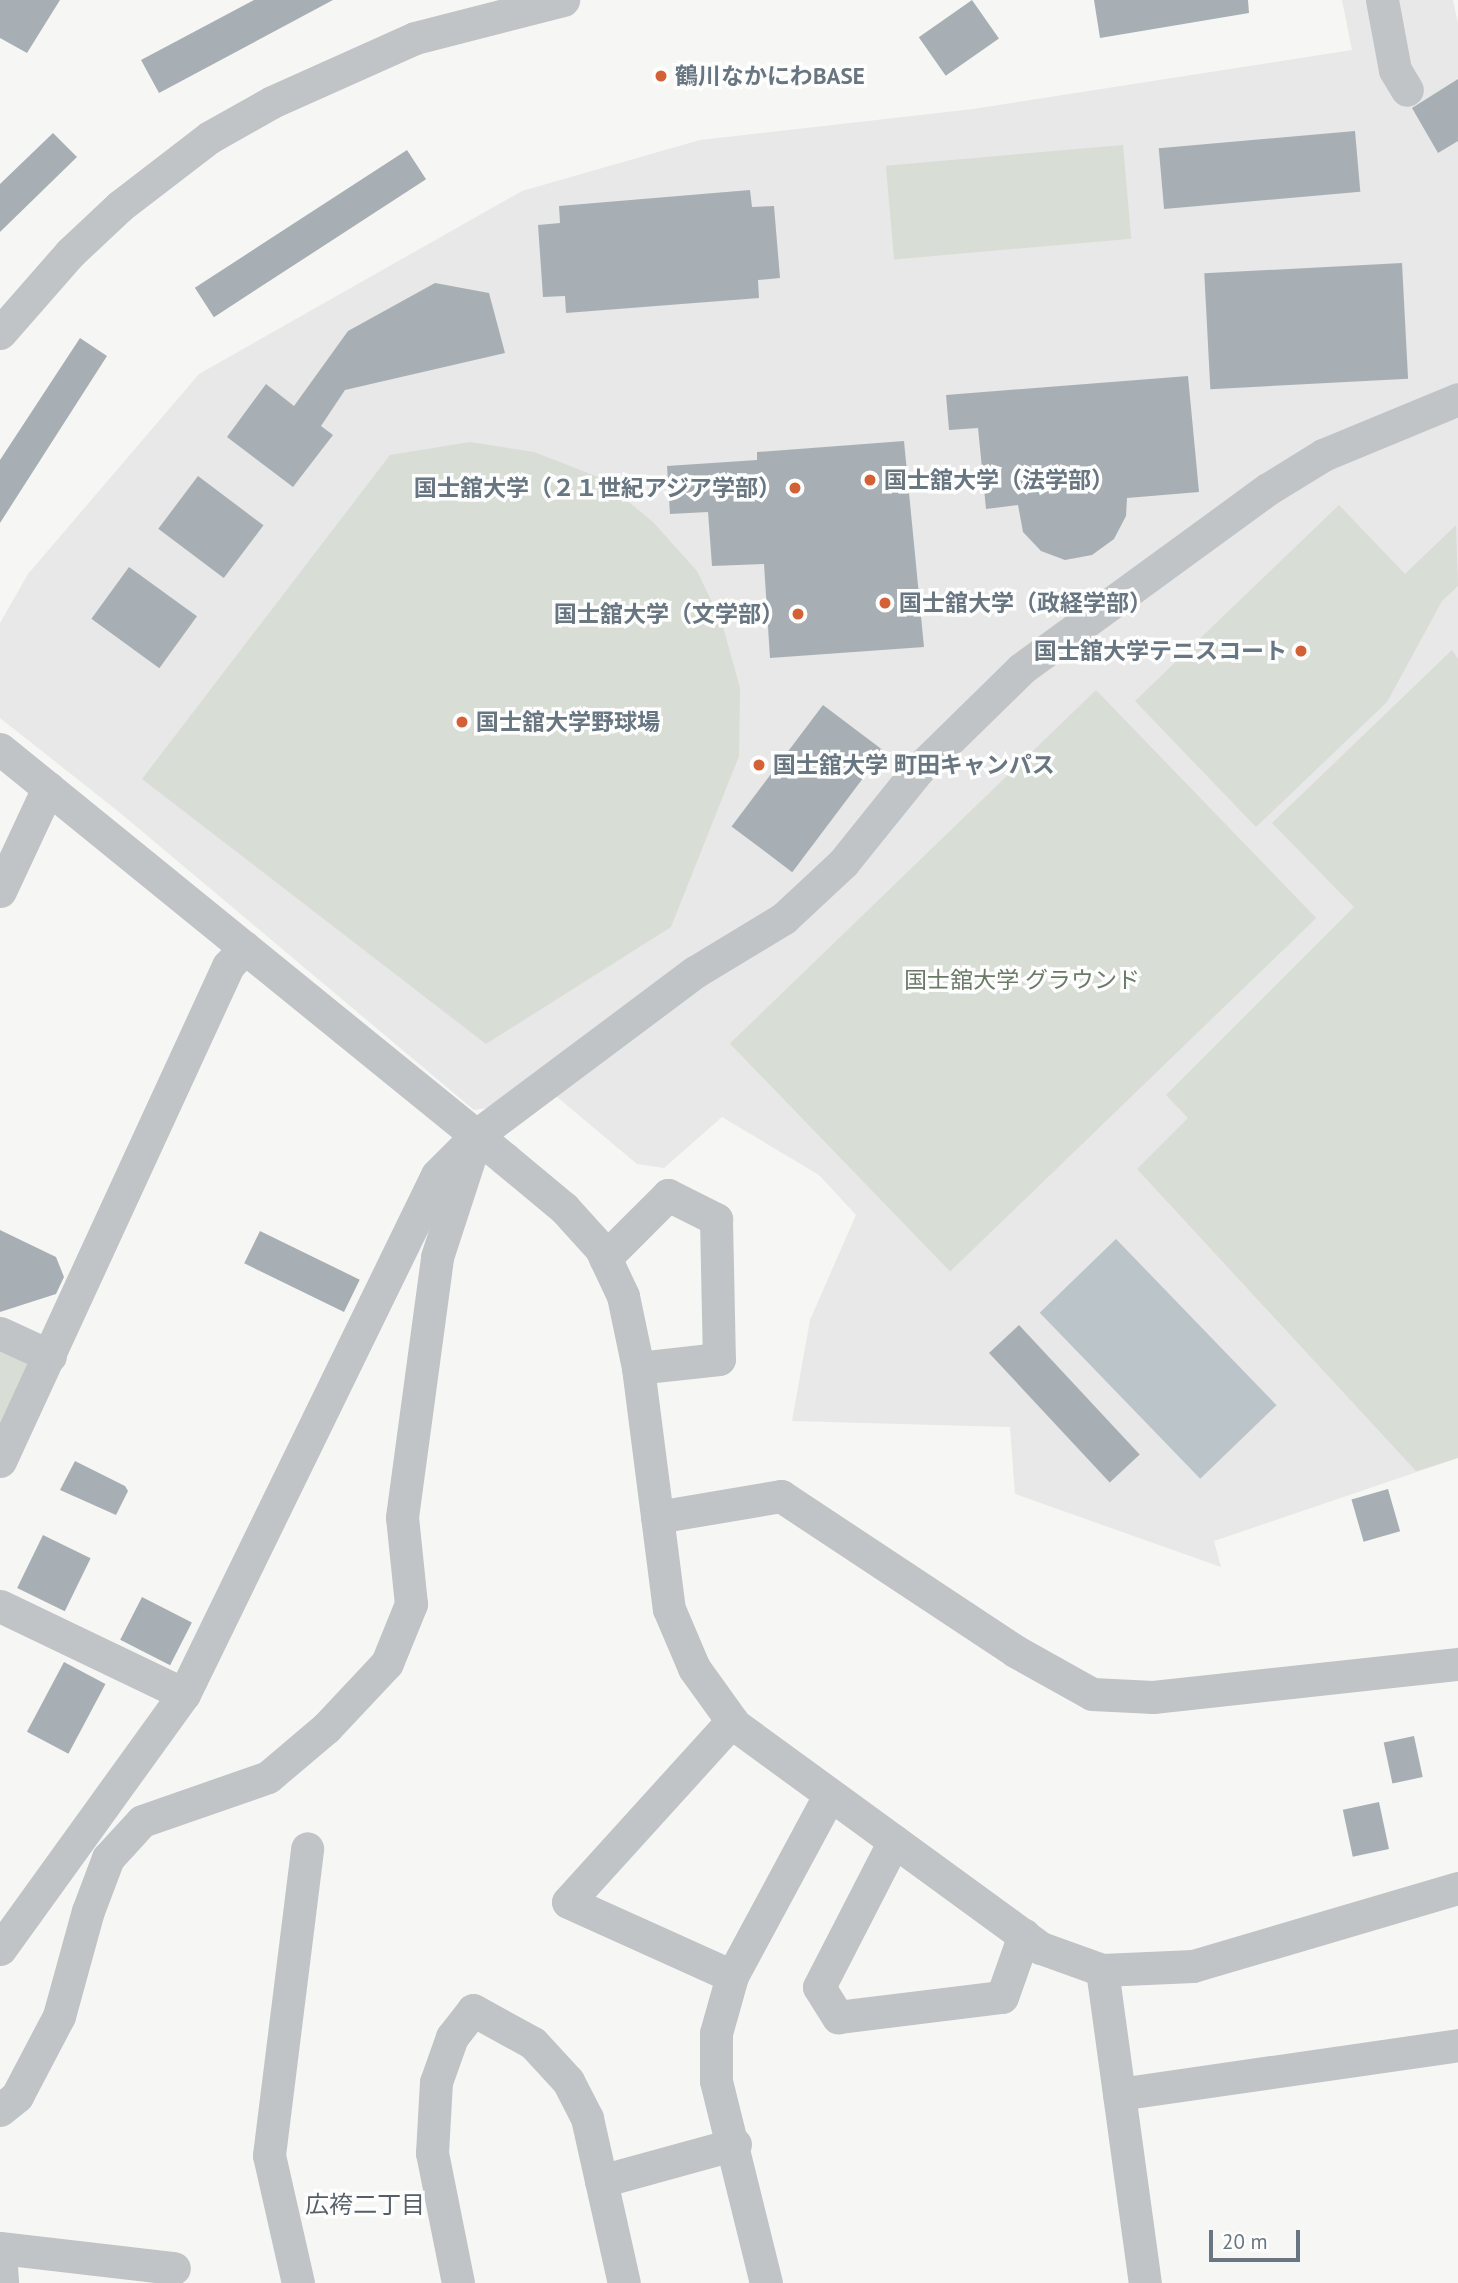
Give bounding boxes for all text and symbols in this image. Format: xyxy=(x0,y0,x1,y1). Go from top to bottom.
place label: 鶴川なかにわBASE xyxy=(675,62,865,90)
marker: 鶴川なかにわBASE xyxy=(653,68,669,84)
place label: 国士舘大学（法学部） xyxy=(884,466,1114,494)
marker: 国士舘大学（法学部） xyxy=(862,472,878,488)
place label: 国士舘大学（２１世紀アジア学部） xyxy=(413,474,781,502)
marker: 国士舘大学（２１世紀アジア学部） xyxy=(787,480,803,496)
place label: 国士舘大学（政経学部） xyxy=(899,589,1152,617)
marker: 国士舘大学（政経学部） xyxy=(877,595,893,611)
place label: 国士舘大学（文学部） xyxy=(554,600,784,628)
marker: 国士舘大学（文学部） xyxy=(790,606,806,622)
place label: 国士舘大学テニスコート xyxy=(1034,637,1287,665)
marker: 国士舘大学テニスコート xyxy=(1293,643,1309,659)
place label: 国士舘大学野球場 xyxy=(476,708,660,736)
marker: 国士舘大学野球場 xyxy=(454,714,470,730)
place label: 国士舘大学 町田キャンパス xyxy=(773,751,1055,779)
marker: 国士舘大学 町田キャンパス xyxy=(751,757,767,773)
park label: 国士舘大学 グラウンド xyxy=(904,966,1140,994)
district label: 広袴二丁目 xyxy=(305,2191,425,2219)
scale bar xyxy=(1213,2216,1304,2260)
text: 20 m xyxy=(1222,2228,1268,2255)

